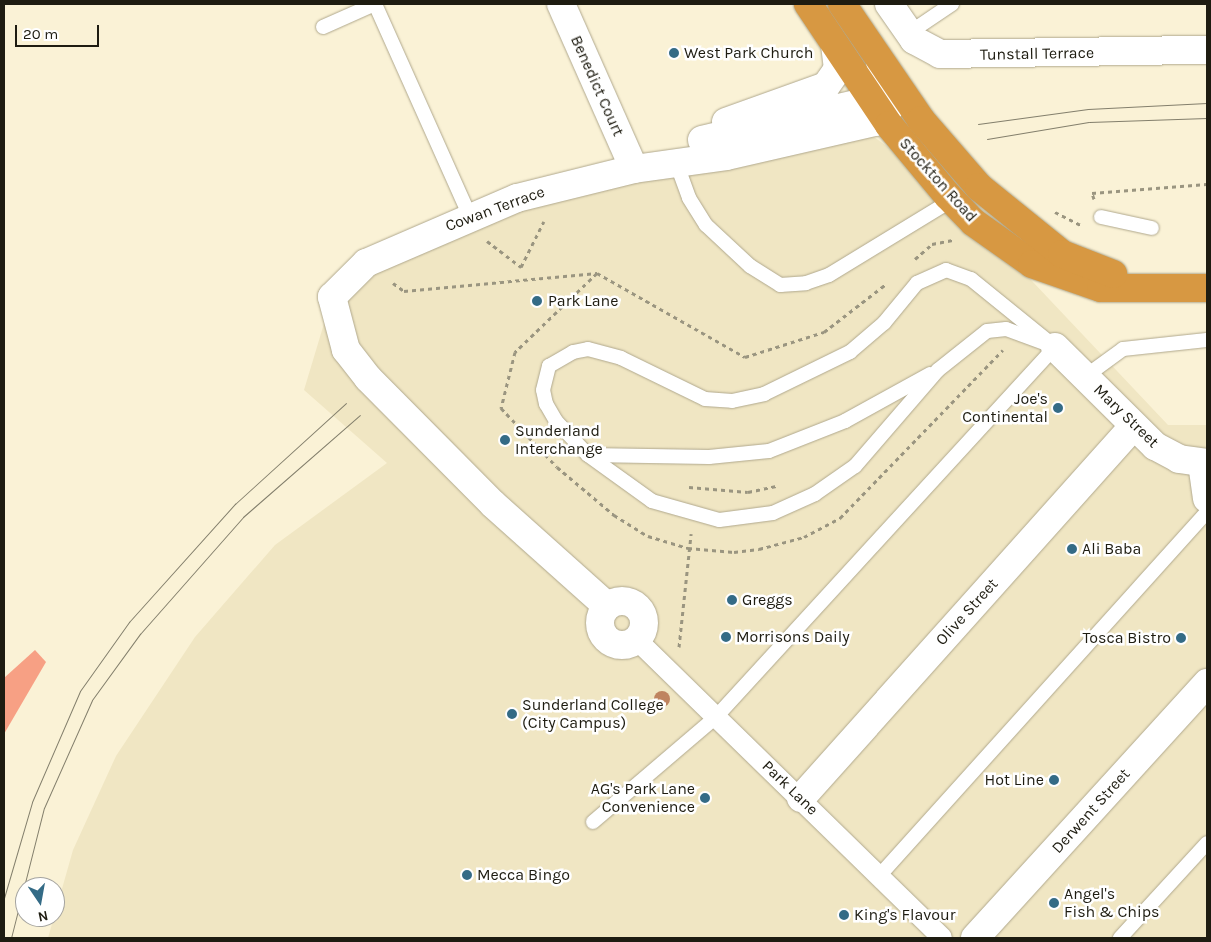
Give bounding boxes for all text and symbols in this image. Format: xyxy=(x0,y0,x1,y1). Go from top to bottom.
scale bar xyxy=(18,15,101,47)
text: 20 m xyxy=(23,25,58,43)
street label: Benedict Court xyxy=(566,33,628,139)
place label: West Park Church xyxy=(684,43,813,63)
street label: Tunstall Terrace xyxy=(980,43,1094,65)
marker: West Park Church xyxy=(668,47,680,59)
street label: Stockton Road xyxy=(895,134,981,226)
street label: Cowan Terrace xyxy=(443,182,547,236)
place label: Park Lane xyxy=(548,291,618,311)
marker: Park Lane xyxy=(530,294,544,308)
street label: Mary Street xyxy=(1089,380,1163,452)
place label: Joe's Continental xyxy=(962,389,1048,427)
marker: Joe's Continental xyxy=(1052,402,1064,414)
place label: Sunderland Interchange xyxy=(515,421,603,459)
marker: Sunderland Interchange xyxy=(499,434,511,446)
place label: Ali Baba xyxy=(1082,539,1141,559)
marker: Ali Baba xyxy=(1066,543,1078,555)
street label: Olive Street xyxy=(932,575,1002,649)
place label: Greggs xyxy=(742,590,793,610)
marker: Greggs xyxy=(726,594,738,606)
place label: Morrisons Daily xyxy=(736,627,850,647)
place label: Tosca Bistro xyxy=(1083,628,1171,648)
marker: Morrisons Daily xyxy=(720,631,732,643)
marker: Tosca Bistro xyxy=(1175,632,1187,644)
place label: Sunderland College (City Campus) xyxy=(522,695,664,733)
marker: Sunderland College (City Campus) xyxy=(506,708,518,720)
street label: Park Lane xyxy=(758,757,822,819)
street label: Derwent Street xyxy=(1048,765,1134,857)
place label: Hot Line xyxy=(985,770,1044,790)
marker: Hot Line xyxy=(1048,774,1060,786)
place label: AG's Park Lane Convenience xyxy=(591,779,695,817)
marker: AG's Park Lane Convenience xyxy=(699,792,711,804)
place label: Mecca Bingo xyxy=(477,865,570,885)
marker: Mecca Bingo xyxy=(461,869,473,881)
north arrow xyxy=(15,877,65,927)
place label: Angel's Fish & Chips xyxy=(1064,884,1159,922)
marker: Angel's Fish & Chips xyxy=(1048,897,1060,909)
place label: King's Flavour xyxy=(854,905,955,925)
text: N xyxy=(36,907,50,926)
marker: King's Flavour xyxy=(838,909,850,921)

